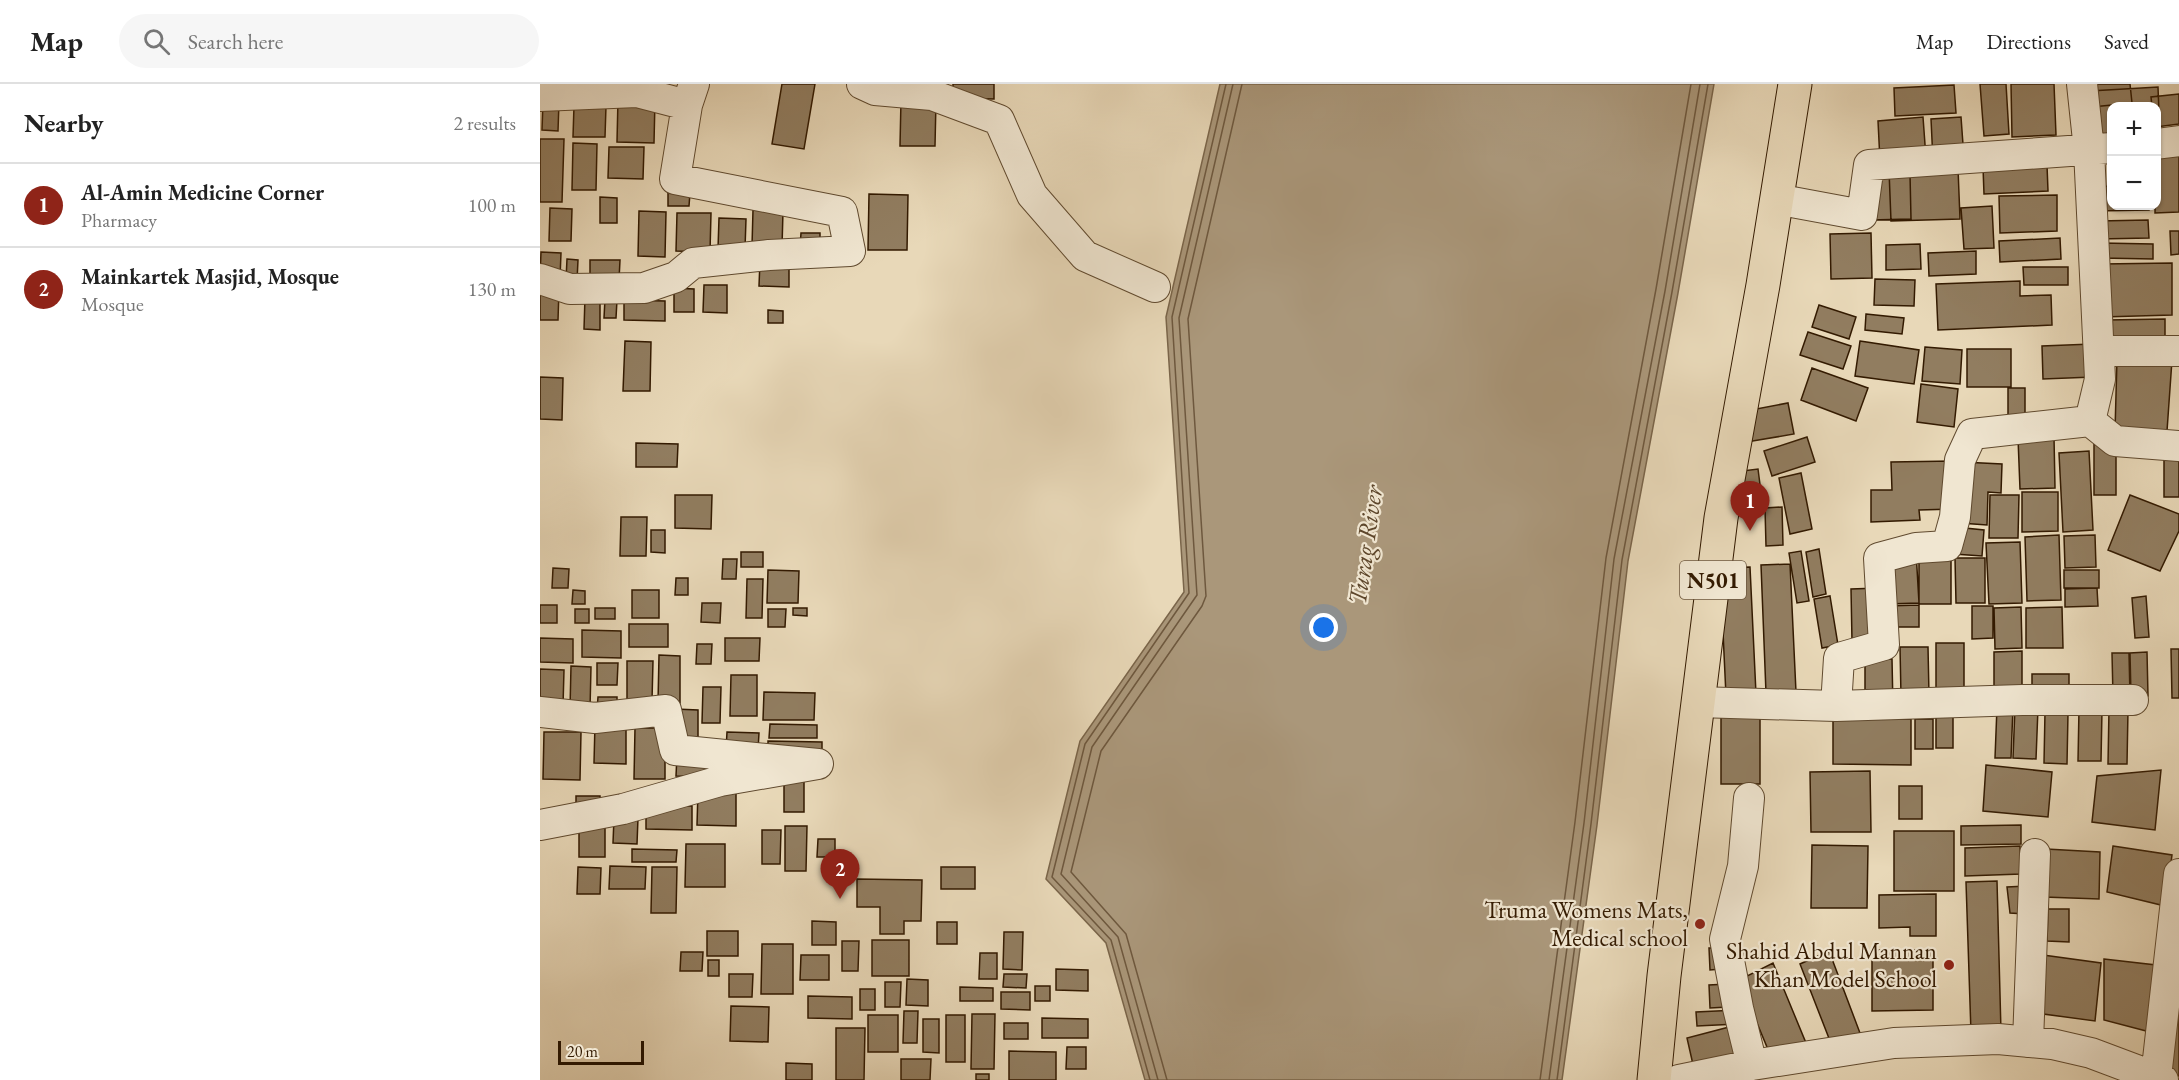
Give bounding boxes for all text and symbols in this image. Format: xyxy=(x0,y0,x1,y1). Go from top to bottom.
search box xyxy=(119,14,539,68)
text: Map xyxy=(30,23,83,59)
icon: search xyxy=(140,25,173,58)
text: Search here xyxy=(188,27,283,56)
text: Map xyxy=(1916,28,1953,55)
text: Directions xyxy=(1986,28,2071,55)
text: Saved xyxy=(2104,28,2149,55)
map controls xyxy=(2107,102,2161,210)
button: + xyxy=(2107,102,2161,156)
text: Nearby xyxy=(24,106,104,140)
text: 2 results xyxy=(453,110,516,136)
button: − xyxy=(2107,156,2161,210)
text: Al-Amin Medicine Corner xyxy=(81,178,324,207)
text: 1 xyxy=(38,192,49,218)
text: 100 m xyxy=(468,192,516,218)
text: Pharmacy xyxy=(81,207,157,233)
text: Mainkartek Masjid, Mosque xyxy=(81,262,339,291)
text: 2 xyxy=(38,276,49,302)
text: 130 m xyxy=(468,276,516,302)
text: Mosque xyxy=(81,291,144,317)
water label: Turag River xyxy=(1340,482,1390,607)
pin: 1 xyxy=(1730,482,1770,531)
road number: N501 xyxy=(1680,561,1746,599)
your location xyxy=(1309,613,1338,642)
pin: 2 xyxy=(820,850,860,899)
place label: Truma Womens Mats, Medical school xyxy=(1484,894,1688,953)
marker: Truma Womens Mats, Medical school xyxy=(1693,917,1707,931)
place label: Shahid Abdul Mannan Khan Model School xyxy=(1726,935,1937,994)
marker: Shahid Abdul Mannan Khan Model School xyxy=(1942,958,1956,972)
scale bar xyxy=(558,1038,644,1066)
text: 20 m xyxy=(567,1041,598,1062)

